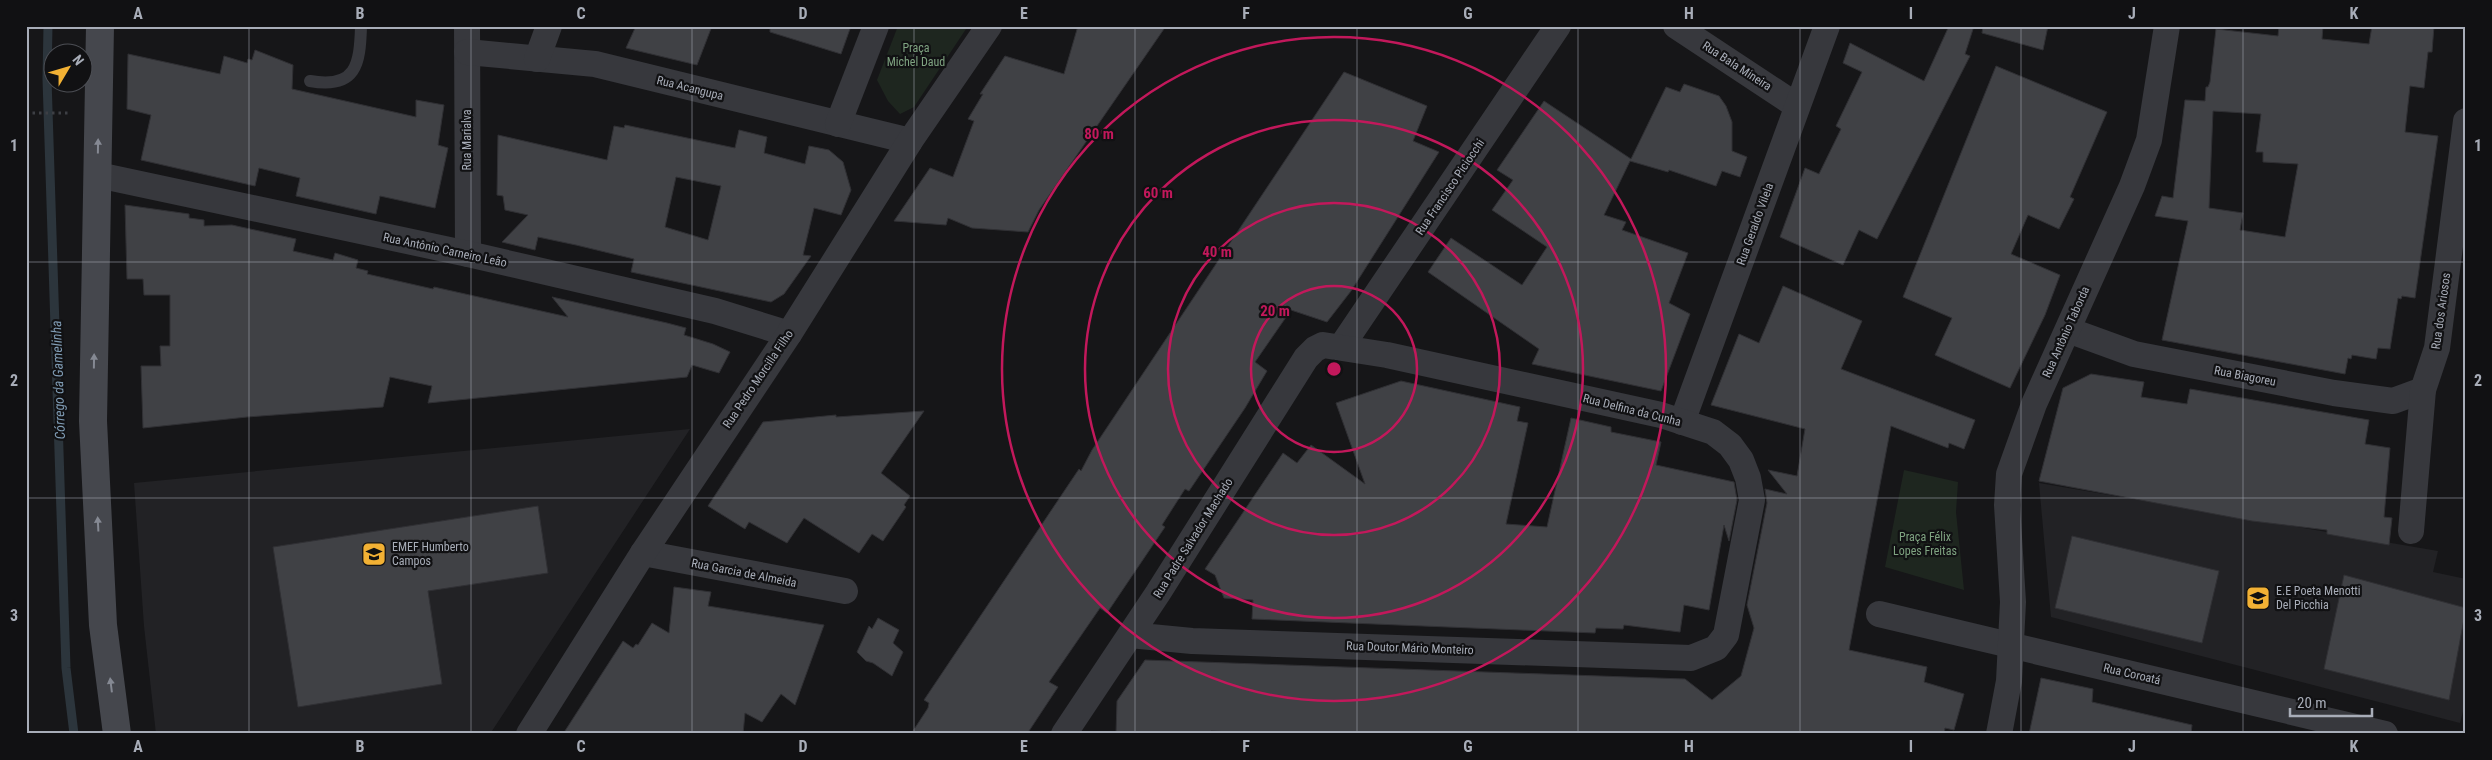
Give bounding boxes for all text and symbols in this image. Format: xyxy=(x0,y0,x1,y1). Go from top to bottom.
text: A xyxy=(133,4,143,23)
text: B xyxy=(356,4,365,23)
text: C xyxy=(576,4,586,23)
text: D xyxy=(798,4,808,23)
text: E xyxy=(1020,4,1028,23)
text: F xyxy=(1242,4,1250,23)
text: G xyxy=(1463,4,1473,23)
text: H xyxy=(1684,4,1694,23)
text: I xyxy=(1909,4,1913,23)
text: J xyxy=(2128,4,2136,23)
text: K xyxy=(2350,4,2359,23)
street label: Rua Bala Mineira xyxy=(1700,39,1774,94)
park label: Praça Michel Daud xyxy=(887,41,945,69)
north arrow xyxy=(42,42,92,92)
text: N xyxy=(69,52,87,68)
street label: Rua Acangupa xyxy=(655,73,725,103)
street label: Rua Marialva xyxy=(460,109,474,171)
text: 80 m xyxy=(1084,125,1114,143)
text: 1 xyxy=(10,136,18,155)
street label: Rua Francisco Piciocchi xyxy=(1413,136,1487,238)
text: 1 xyxy=(2474,136,2482,155)
one-way arrow xyxy=(95,138,103,154)
street label: Rua Geraldo Vilela xyxy=(1734,181,1776,267)
text: 60 m xyxy=(1143,184,1173,202)
street label: Rua Antônio Carneiro Leão xyxy=(382,230,508,270)
text: 40 m xyxy=(1202,243,1232,261)
street label: Rua dos Ariosos xyxy=(2429,272,2453,350)
street label: Rua Antônio Taborda xyxy=(2040,284,2093,380)
text: 20 m xyxy=(1260,302,1290,320)
water label: Córrego da Gamelinha xyxy=(48,320,68,440)
street label: Rua Pedro Morcilla Filho xyxy=(720,327,796,431)
one-way arrow xyxy=(90,353,98,369)
centre of rings xyxy=(1325,360,1343,378)
street label: Rua Biagoreu xyxy=(2213,363,2277,389)
text: 2 xyxy=(10,371,18,390)
text: 2 xyxy=(2474,371,2482,390)
street label: Rua Delfina da Cunha xyxy=(1582,391,1683,429)
street label: Rua Padre Salvador Machado xyxy=(1150,475,1236,601)
one-way arrow xyxy=(94,515,102,531)
park label: Praça Félix Lopes Freitas xyxy=(1893,530,1957,558)
place label: EMEF Humberto Campos xyxy=(392,540,469,568)
school or university icon: EMEF Humberto Campos xyxy=(361,541,387,567)
street label: Rua Garcia de Almeida xyxy=(690,556,798,590)
place label: E.E Poeta Menotti Del Picchia xyxy=(2276,584,2361,612)
school or university icon: E.E Poeta Menotti Del Picchia xyxy=(2245,585,2271,611)
text: 3 xyxy=(10,606,18,625)
text: 3 xyxy=(2474,606,2482,625)
street label: Rua Doutor Mário Monteiro xyxy=(1346,639,1474,657)
street label: Rua Coroatá xyxy=(2102,661,2162,687)
one-way arrow xyxy=(107,677,115,693)
scale bar xyxy=(2290,685,2372,717)
text: 20 m xyxy=(2297,694,2327,712)
text: A xyxy=(133,737,143,756)
text: B xyxy=(356,737,365,756)
text: C xyxy=(576,737,586,756)
text: D xyxy=(798,737,808,756)
text: E xyxy=(1020,737,1028,756)
text: F xyxy=(1242,737,1250,756)
text: G xyxy=(1463,737,1473,756)
text: H xyxy=(1684,737,1694,756)
text: I xyxy=(1909,737,1913,756)
text: J xyxy=(2128,737,2136,756)
text: K xyxy=(2350,737,2359,756)

